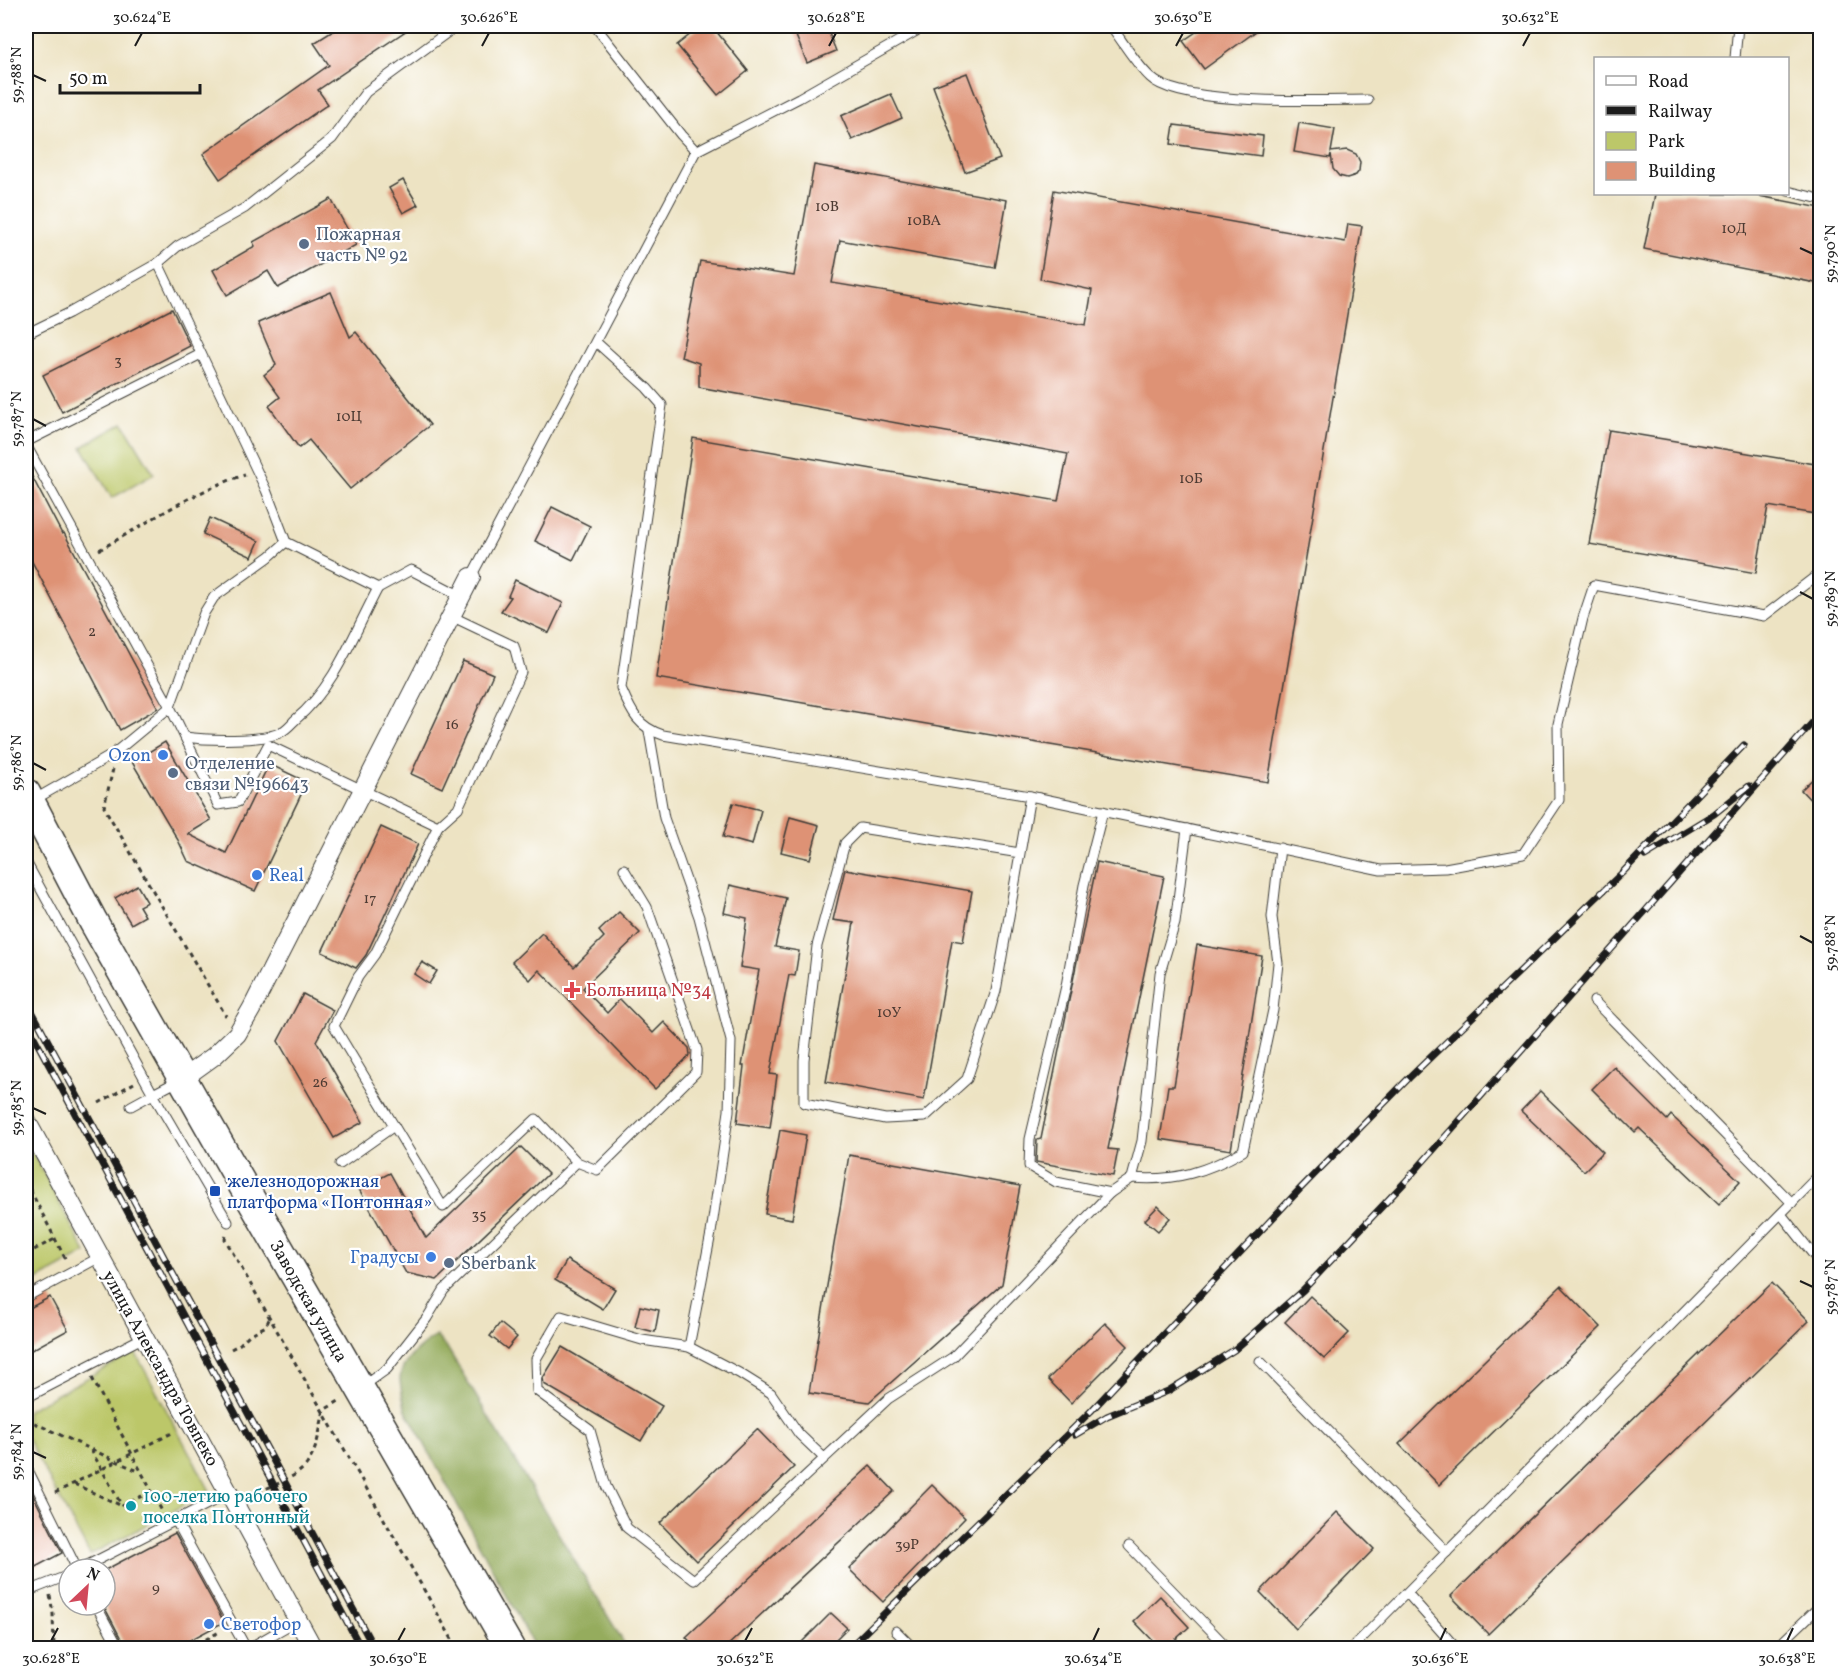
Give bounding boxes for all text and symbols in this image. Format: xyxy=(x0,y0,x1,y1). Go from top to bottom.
text: 30.624°E xyxy=(113,8,171,29)
text: 30.626°E xyxy=(460,8,518,29)
text: 30.628°E xyxy=(807,8,865,29)
text: 30.630°E xyxy=(1154,8,1212,29)
text: 30.632°E xyxy=(1501,8,1559,29)
text: 59.788°N xyxy=(7,47,28,103)
scale bar xyxy=(60,57,200,95)
legend xyxy=(1594,57,1789,195)
text: 50 m xyxy=(69,67,108,92)
text: Road xyxy=(1648,70,1689,95)
text: Railway xyxy=(1648,100,1712,125)
text: Park xyxy=(1648,130,1685,155)
text: Building xyxy=(1648,160,1716,185)
house number: 10В xyxy=(815,197,839,218)
house number: 10ВА xyxy=(907,211,942,232)
house number: 10Д xyxy=(1721,219,1747,240)
place label: Пожарная часть № 92 xyxy=(316,223,408,269)
text: 59.790°N xyxy=(1821,225,1842,283)
marker: Пожарная часть № 92 xyxy=(297,237,311,251)
house number: 3 xyxy=(114,351,122,372)
text: 59.787°N xyxy=(7,391,28,447)
house number: 10Ц xyxy=(336,407,362,428)
house number: 10Б xyxy=(1179,469,1203,490)
text: 59.789°N xyxy=(1821,571,1842,627)
house number: 2 xyxy=(88,622,96,643)
house number: 16 xyxy=(445,715,459,736)
text: 59.786°N xyxy=(7,735,28,791)
place label: Ozon xyxy=(109,744,151,769)
marker: Ozon xyxy=(156,748,170,762)
place label: Отделение связи №196643 xyxy=(185,752,309,798)
marker: Отделение связи №196643 xyxy=(166,766,180,780)
place label: Real xyxy=(269,864,304,889)
marker: Real xyxy=(250,868,264,882)
house number: 17 xyxy=(363,889,377,910)
text: 59.788°N xyxy=(1821,915,1842,971)
place label: Больница №34 xyxy=(586,979,712,1004)
marker: Больница №34 xyxy=(563,981,581,999)
house number: 10У xyxy=(877,1003,902,1024)
house number: 26 xyxy=(312,1073,328,1094)
text: 59.785°N xyxy=(7,1080,28,1136)
place label: железнодорожная платформа «Понтонная» xyxy=(227,1170,432,1216)
marker: железнодорожная платформа «Понтонная» xyxy=(208,1184,222,1198)
house number: 35 xyxy=(472,1205,486,1226)
street label: Заводская улица xyxy=(263,1236,353,1367)
place label: Градусы xyxy=(350,1246,419,1271)
marker: Градусы xyxy=(424,1250,438,1264)
place label: Sberbank xyxy=(461,1252,536,1277)
marker: Sberbank xyxy=(442,1256,456,1270)
text: 59.787°N xyxy=(1821,1259,1842,1315)
street label: улица Александра Товпеко xyxy=(95,1266,224,1471)
text: 59.784°N xyxy=(7,1423,28,1481)
place label: 100-летию рабочего поселка Понтонный xyxy=(143,1485,310,1531)
marker: 100-летию рабочего поселка Понтонный xyxy=(124,1499,138,1513)
house number: 39Р xyxy=(895,1535,919,1556)
north arrow xyxy=(57,1557,117,1617)
text: N xyxy=(83,1563,103,1588)
house number: 9 xyxy=(152,1578,160,1599)
place label: Светофор xyxy=(221,1613,301,1638)
marker: Светофор xyxy=(202,1617,216,1631)
text: 30.628°E xyxy=(22,1649,80,1670)
text: 30.630°E xyxy=(369,1649,427,1670)
text: 30.632°E xyxy=(716,1649,774,1670)
text: 30.634°E xyxy=(1064,1649,1122,1670)
text: 30.636°E xyxy=(1411,1649,1469,1670)
text: 30.638°E xyxy=(1758,1649,1816,1670)

